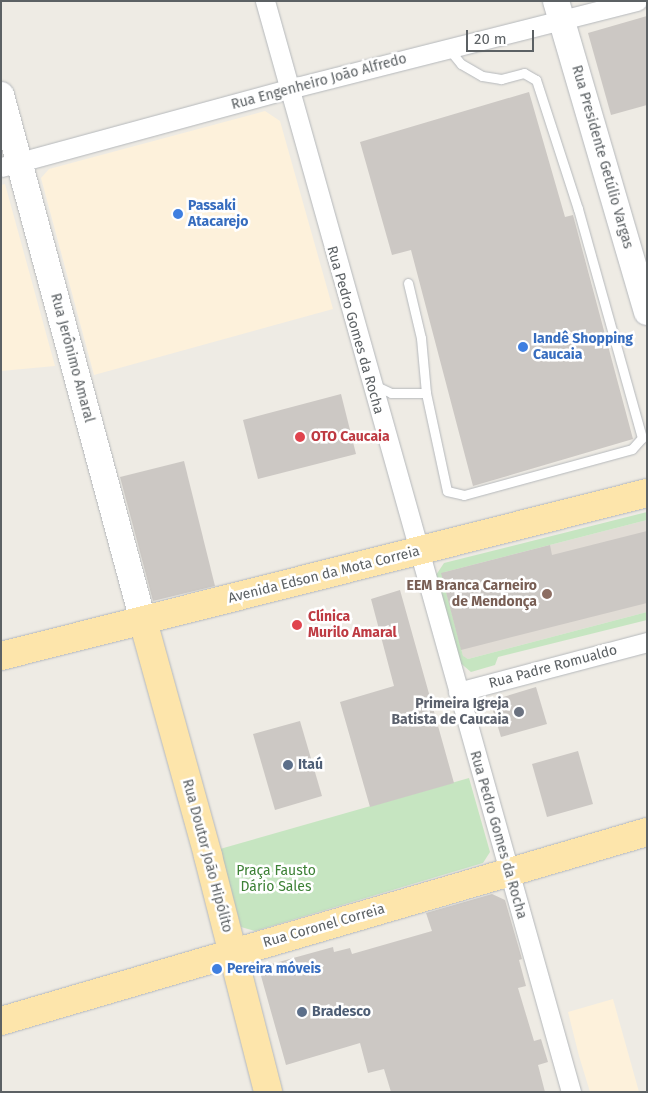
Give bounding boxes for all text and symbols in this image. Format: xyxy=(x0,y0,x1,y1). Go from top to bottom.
scale bar xyxy=(468,20,536,52)
text: 20 m xyxy=(474,30,507,48)
street label: Rua Engenheiro João Alfredo xyxy=(229,50,409,114)
street label: Rua Presidente Getúlio Vargas xyxy=(568,63,636,251)
place label: Passaki Atacarejo xyxy=(188,198,248,230)
marker: Passaki Atacarejo xyxy=(172,208,184,220)
street label: Rua Pedro Gomes da Rocha xyxy=(323,244,387,416)
street label: Rua Jerônimo Amaral xyxy=(47,292,97,424)
place label: Iandê Shopping Caucaia xyxy=(533,331,633,364)
marker: Iandê Shopping Caucaia xyxy=(517,341,529,353)
place label: OTO Caucaia xyxy=(311,429,390,445)
marker: OTO Caucaia xyxy=(293,430,307,444)
street label: Avenida Edson da Mota Correia xyxy=(226,543,422,607)
place label: EEM Branca Carneiro de Mendonça xyxy=(407,578,537,610)
marker: EEM Branca Carneiro de Mendonça xyxy=(541,588,553,600)
place label: Clínica Murilo Amaral xyxy=(308,609,397,642)
marker: Clínica Murilo Amaral xyxy=(290,618,304,632)
street label: Rua Padre Romualdo xyxy=(487,642,619,692)
place label: Primeira Igreja Batista de Caucaia xyxy=(391,696,509,729)
marker: Primeira Igreja Batista de Caucaia xyxy=(513,706,525,718)
street label: Rua Pedro Gomes da Rocha xyxy=(466,749,530,921)
place label: Itaú xyxy=(298,757,323,773)
marker: Itaú xyxy=(282,759,294,771)
street label: Rua Doutor João Hipólito xyxy=(178,777,236,935)
park label: Praça Fausto Dário Sales xyxy=(236,863,316,896)
street label: Rua Coronel Correia xyxy=(261,901,387,951)
place label: Pereira móveis xyxy=(227,961,321,977)
marker: Pereira móveis xyxy=(211,963,223,975)
place label: Bradesco xyxy=(312,1004,371,1020)
marker: Bradesco xyxy=(296,1006,308,1018)

